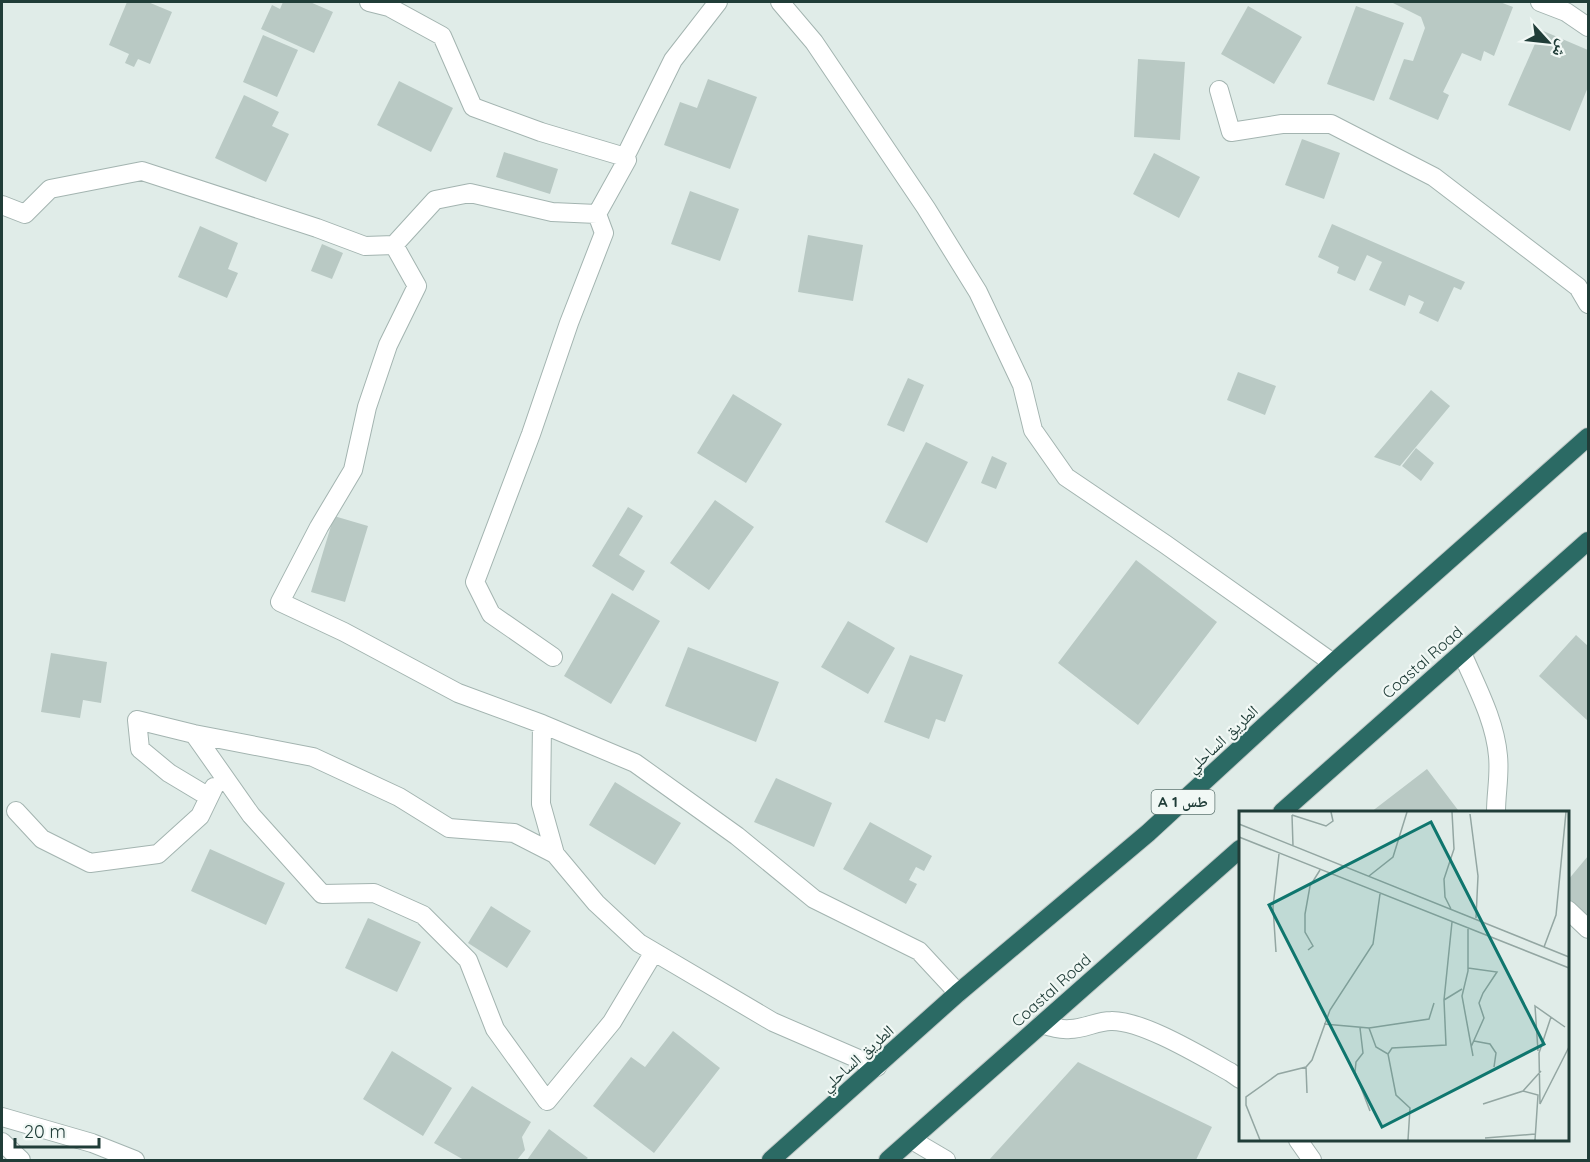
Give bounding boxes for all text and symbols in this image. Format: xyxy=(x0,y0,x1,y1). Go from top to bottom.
north arrow xyxy=(1518,12,1578,72)
text: ش xyxy=(1549,37,1574,61)
street label: Coastal Road xyxy=(1378,622,1466,702)
street label: الطريق الساحلي xyxy=(1182,701,1264,780)
road number: A 1 طس xyxy=(1152,790,1214,814)
inset map xyxy=(1239,811,1569,1141)
street label: Coastal Road xyxy=(1007,949,1095,1031)
street label: الطريق الساحلي xyxy=(817,1020,899,1098)
scale bar xyxy=(15,1111,99,1149)
text: 20 m xyxy=(24,1120,66,1143)

